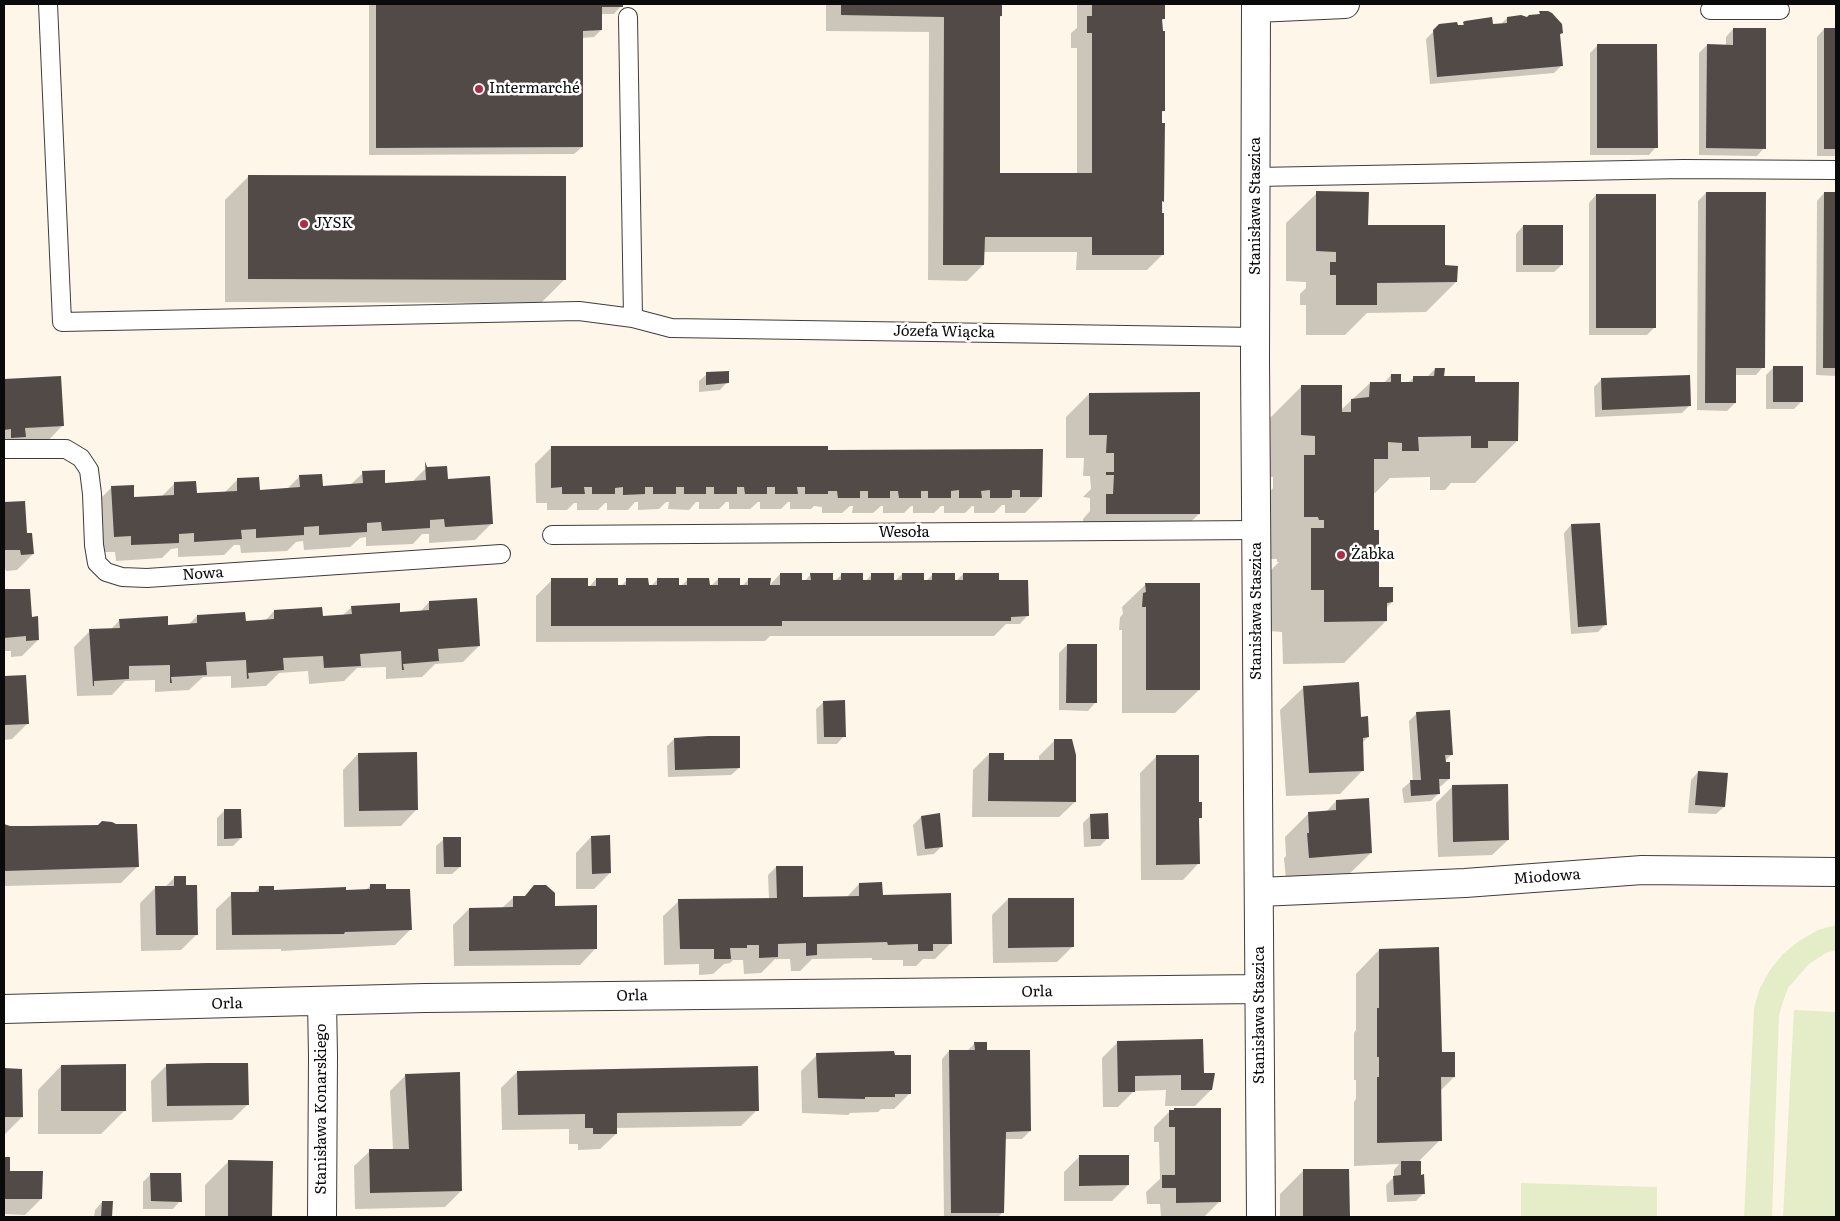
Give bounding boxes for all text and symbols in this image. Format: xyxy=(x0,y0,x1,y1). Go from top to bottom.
place label: Intermarché xyxy=(489,80,580,98)
marker: Intermarché xyxy=(473,83,485,95)
street label: Stanisława Staszica xyxy=(1247,137,1265,275)
place label: JYSK xyxy=(314,215,353,233)
marker: JYSK xyxy=(298,218,310,230)
street label: Józefa Wiącka xyxy=(893,322,995,342)
street label: Wesoła xyxy=(878,524,930,542)
street label: Stanisława Staszica xyxy=(1248,542,1266,680)
place label: Żabka xyxy=(1351,546,1395,564)
marker: Żabka xyxy=(1335,549,1347,561)
street label: Nowa xyxy=(182,564,224,584)
street label: Miodowa xyxy=(1513,866,1581,888)
street label: Stanisława Staszica xyxy=(1251,946,1269,1084)
street label: Orla xyxy=(1021,983,1053,1001)
street label: Orla xyxy=(616,987,648,1005)
street label: Orla xyxy=(211,995,243,1013)
street label: Stanisława Konarskiego xyxy=(313,1024,331,1194)

